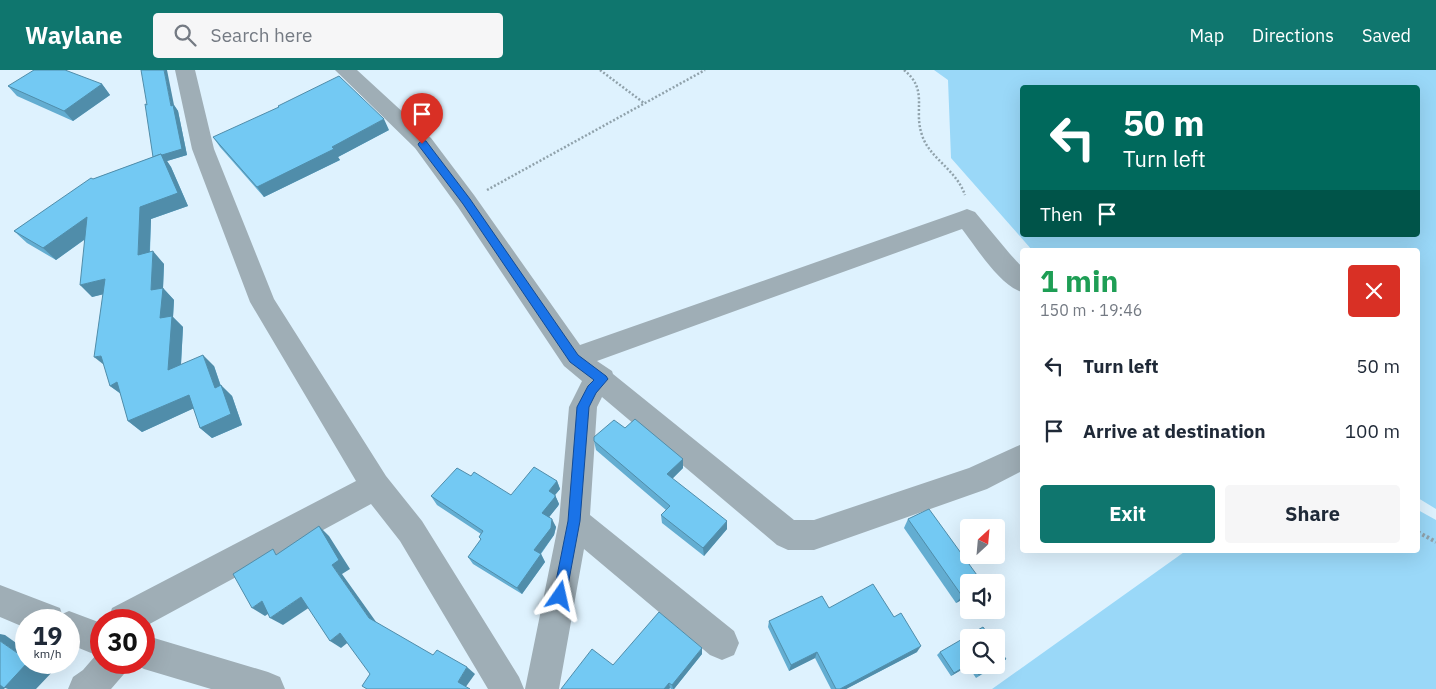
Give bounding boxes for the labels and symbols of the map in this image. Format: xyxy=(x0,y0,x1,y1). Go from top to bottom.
pin xyxy=(401,93,443,144)
north arrow xyxy=(960,519,1005,564)
position arrow xyxy=(533,569,585,621)
speed limit sign: 30 xyxy=(90,609,155,674)

